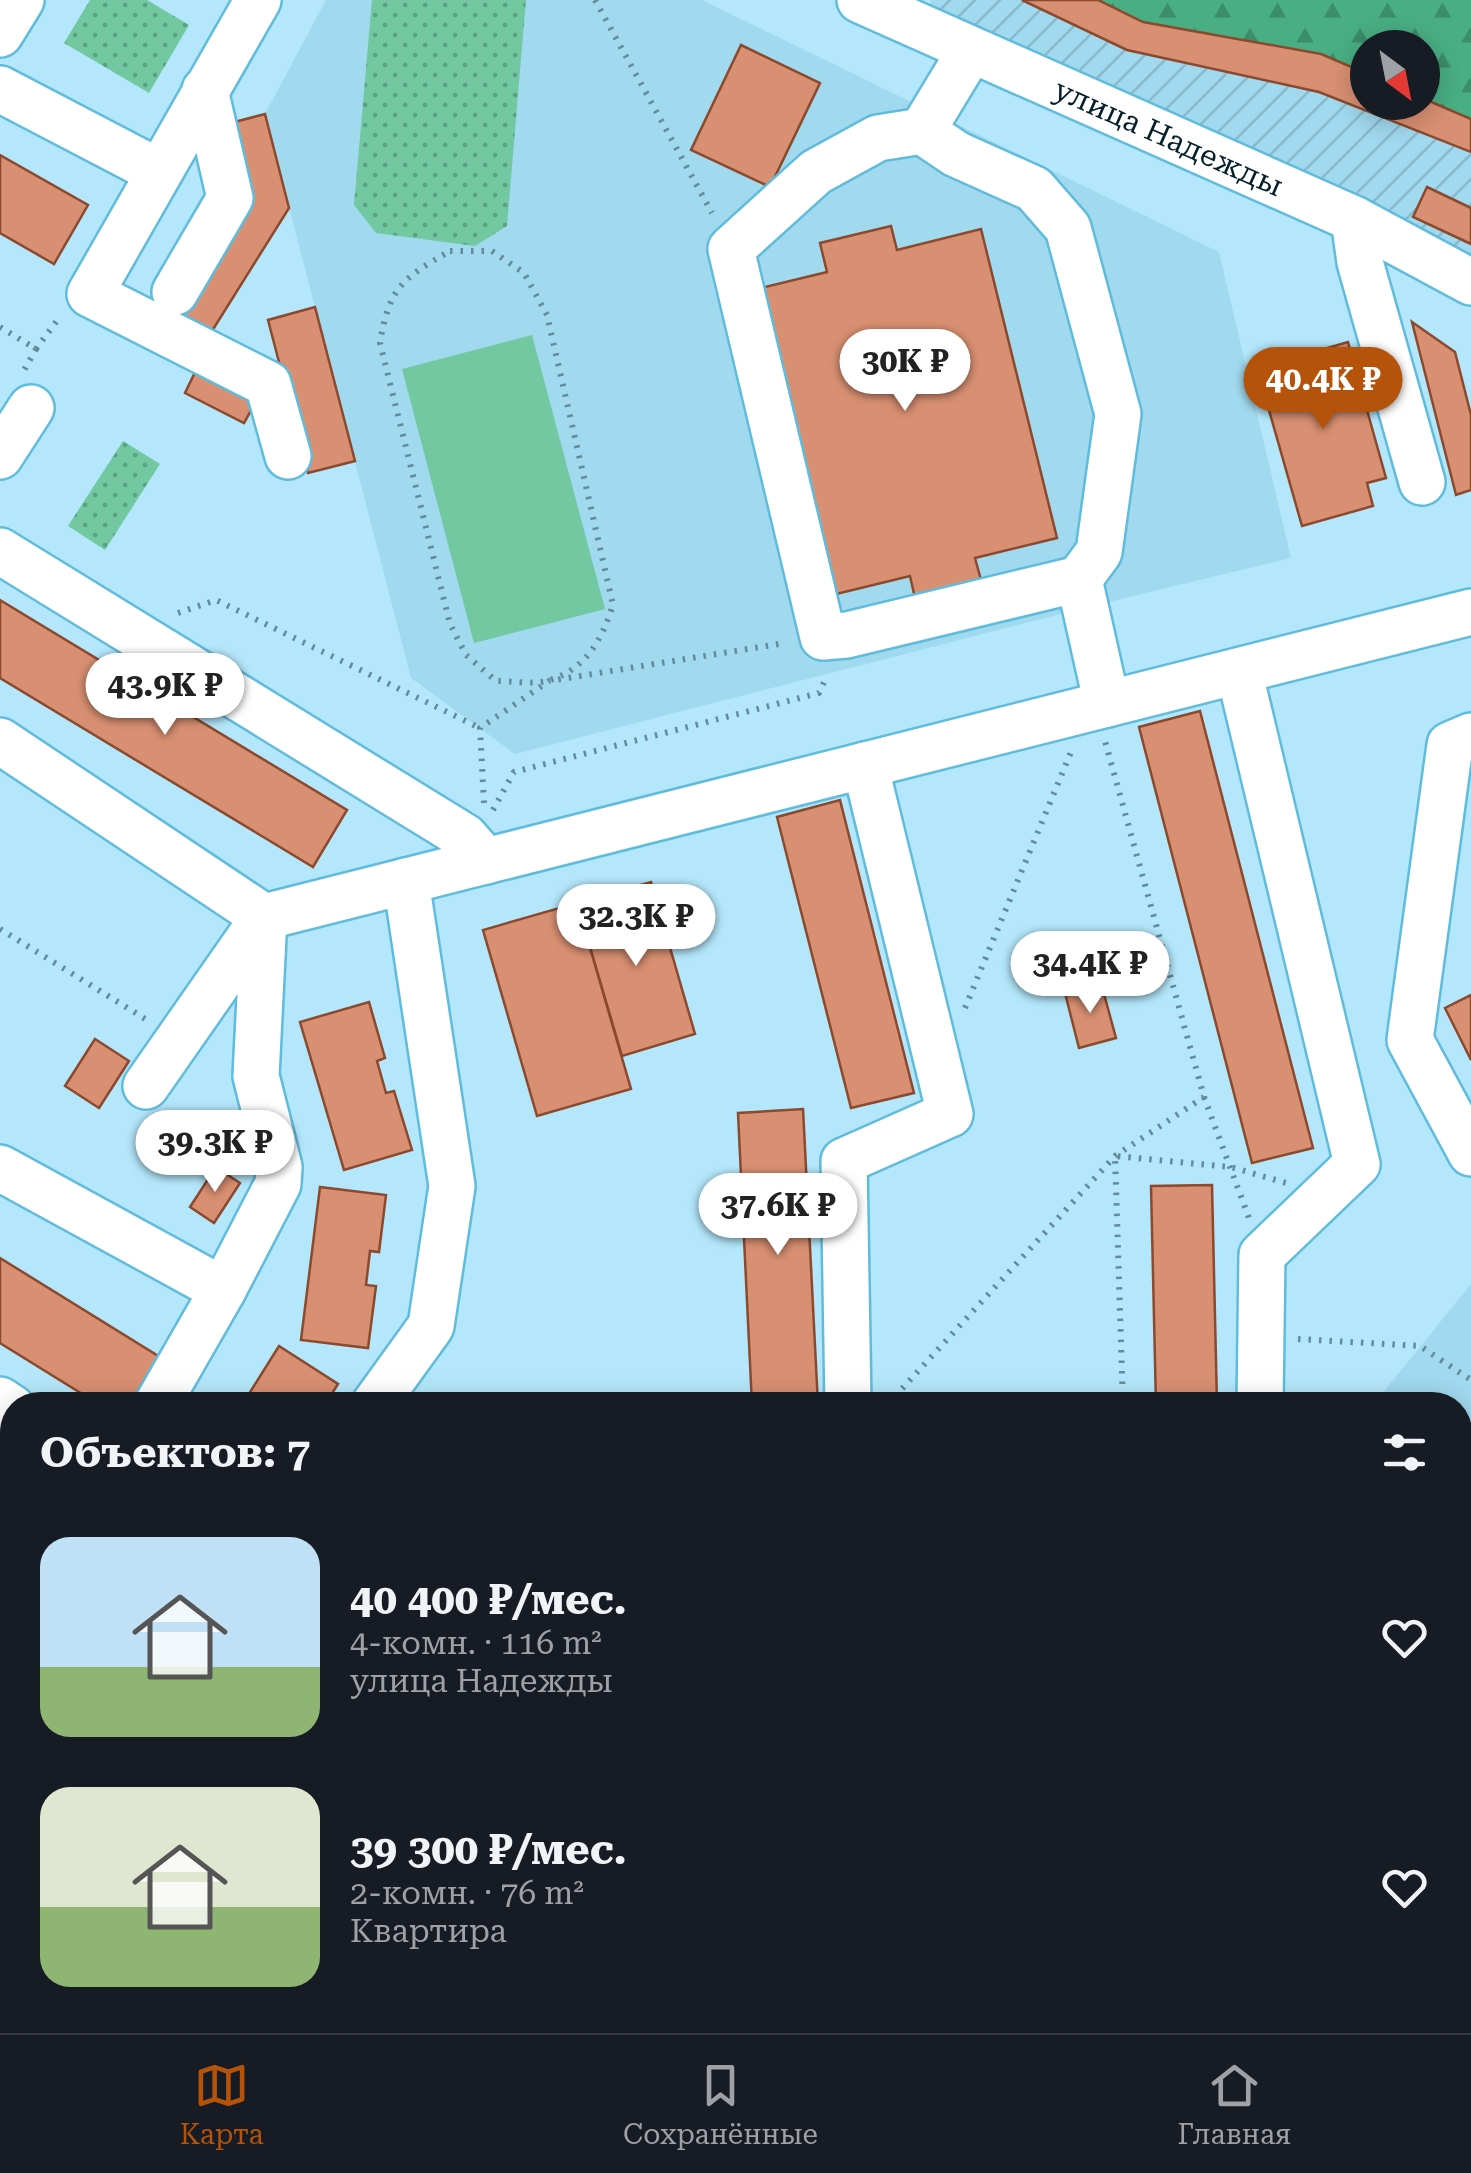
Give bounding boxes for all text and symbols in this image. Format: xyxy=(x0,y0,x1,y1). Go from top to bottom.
north arrow xyxy=(1350,30,1440,120)
map controls xyxy=(1350,30,1440,120)
street label: улица Надежды xyxy=(1049,71,1289,203)
pin: 30K ₽ xyxy=(835,329,975,414)
text: 30K ₽ xyxy=(861,342,949,380)
pin: 40.4K ₽ xyxy=(1231,347,1415,432)
text: 40.4K ₽ xyxy=(1266,360,1380,398)
pin: 43.9K ₽ xyxy=(73,653,257,738)
text: 43.9K ₽ xyxy=(108,666,222,704)
pin: 32.3K ₽ xyxy=(544,884,728,969)
text: 32.3K ₽ xyxy=(579,897,693,935)
pin: 34.4K ₽ xyxy=(998,931,1182,1016)
text: 34.4K ₽ xyxy=(1033,944,1147,982)
pin: 39.3K ₽ xyxy=(123,1110,307,1195)
text: 39.3K ₽ xyxy=(158,1123,272,1161)
pin: 37.6K ₽ xyxy=(686,1173,870,1258)
text: 37.6K ₽ xyxy=(721,1186,835,1224)
icon: filters xyxy=(1377,1425,1432,1480)
text: Объектов: 7 xyxy=(40,1428,310,1477)
text: 40 400 ₽/мес. xyxy=(350,1575,627,1624)
icon: home xyxy=(120,1577,240,1697)
icon: heart xyxy=(1377,1610,1432,1665)
text: 4-комн. · 116 m² xyxy=(350,1624,602,1662)
text: улица Надежды xyxy=(350,1662,613,1700)
text: 39 300 ₽/мес. xyxy=(350,1825,627,1874)
icon: home xyxy=(120,1827,240,1947)
icon: heart xyxy=(1377,1860,1432,1915)
text: 2-комн. · 76 m² xyxy=(350,1874,584,1912)
text: Квартира xyxy=(350,1912,507,1950)
tab: Карта xyxy=(180,2058,264,2151)
tab: Сохранённые xyxy=(623,2058,818,2151)
tab: Главная xyxy=(1177,2058,1291,2151)

